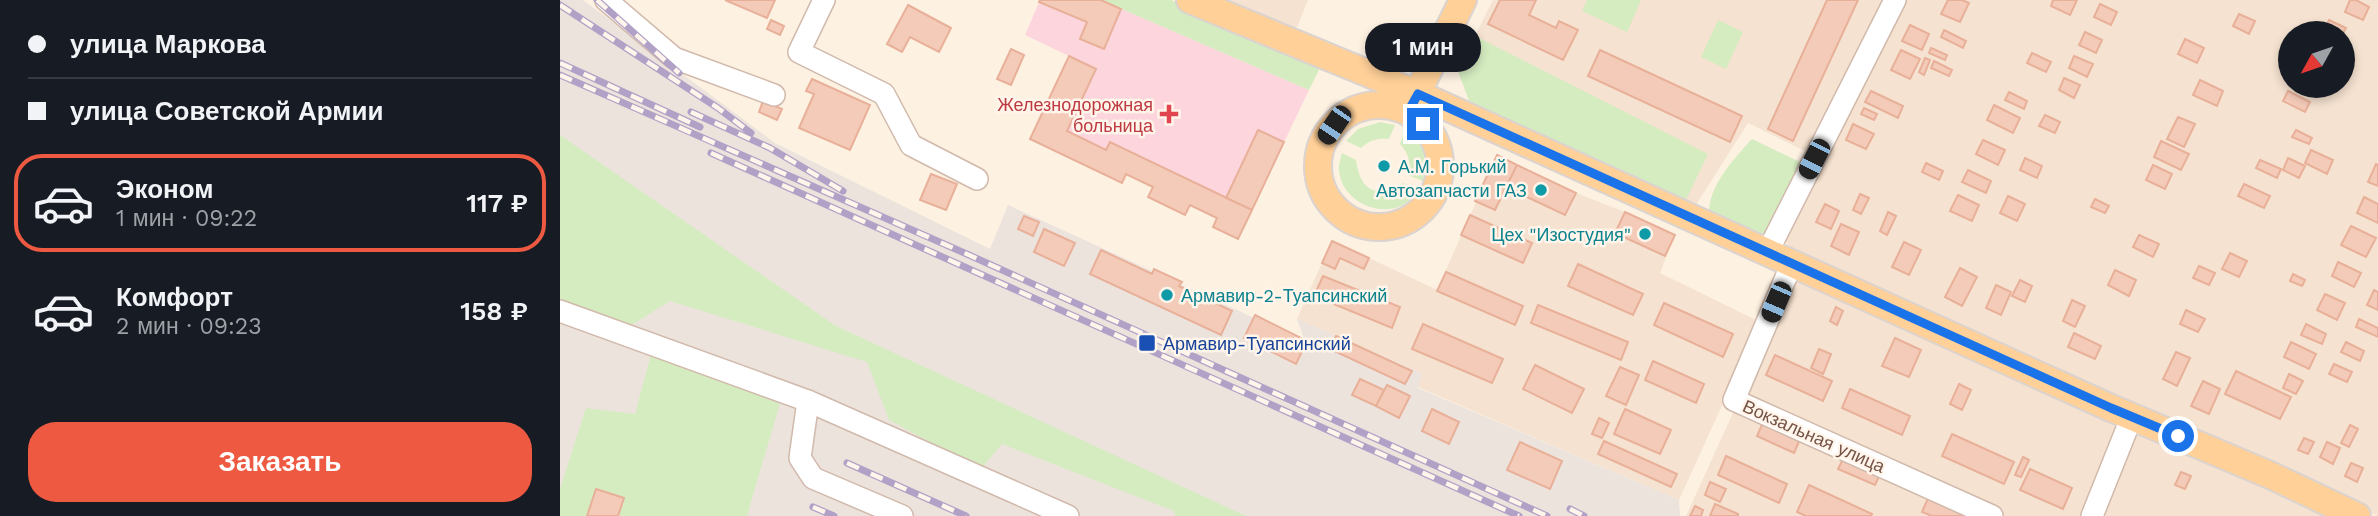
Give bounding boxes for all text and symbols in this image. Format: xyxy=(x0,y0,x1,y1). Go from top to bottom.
north arrow xyxy=(2278,21,2356,98)
map controls xyxy=(2278,21,2355,98)
callout: 1 мин xyxy=(1365,23,1481,72)
text: улица Маркова xyxy=(70,29,266,59)
text: 1 мин xyxy=(1392,34,1454,61)
place label: Железнодорожная больница xyxy=(997,94,1154,136)
text: улица Советской Армии xyxy=(70,96,384,126)
car xyxy=(1314,102,1355,148)
marker: Железнодорожная больница xyxy=(1159,104,1179,124)
route end xyxy=(1407,108,1439,140)
car xyxy=(1796,136,1833,182)
place label: А.М. Горький xyxy=(1398,156,1507,177)
marker: А.М. Горький xyxy=(1376,158,1392,174)
icon: car xyxy=(32,172,95,235)
text: Эконом xyxy=(116,174,214,204)
place label: Автозапчасти ГАЗ xyxy=(1376,180,1527,201)
marker: Автозапчасти ГАЗ xyxy=(1533,182,1549,198)
text: 117 ₽ xyxy=(466,188,528,218)
text: 1 мин · 09:22 xyxy=(116,205,257,232)
place label: Цех "Изостудия" xyxy=(1491,224,1631,245)
marker: Цех "Изостудия" xyxy=(1637,226,1653,242)
car xyxy=(1759,279,1794,325)
icon: car xyxy=(32,280,95,343)
text: Комфорт xyxy=(116,282,233,312)
place label: Армавир-2-Туапсинский xyxy=(1181,285,1387,306)
marker: Армавир-2-Туапсинский xyxy=(1159,287,1175,303)
text: 158 ₽ xyxy=(460,296,528,326)
text: 2 мин · 09:23 xyxy=(116,313,262,340)
marker: Армавир-Туапсинский xyxy=(1137,333,1157,353)
place label: Армавир-Туапсинский xyxy=(1163,333,1351,354)
street label: Вокзальная улица xyxy=(1740,395,1889,477)
route start xyxy=(2162,420,2194,452)
button: Заказать xyxy=(28,422,532,502)

